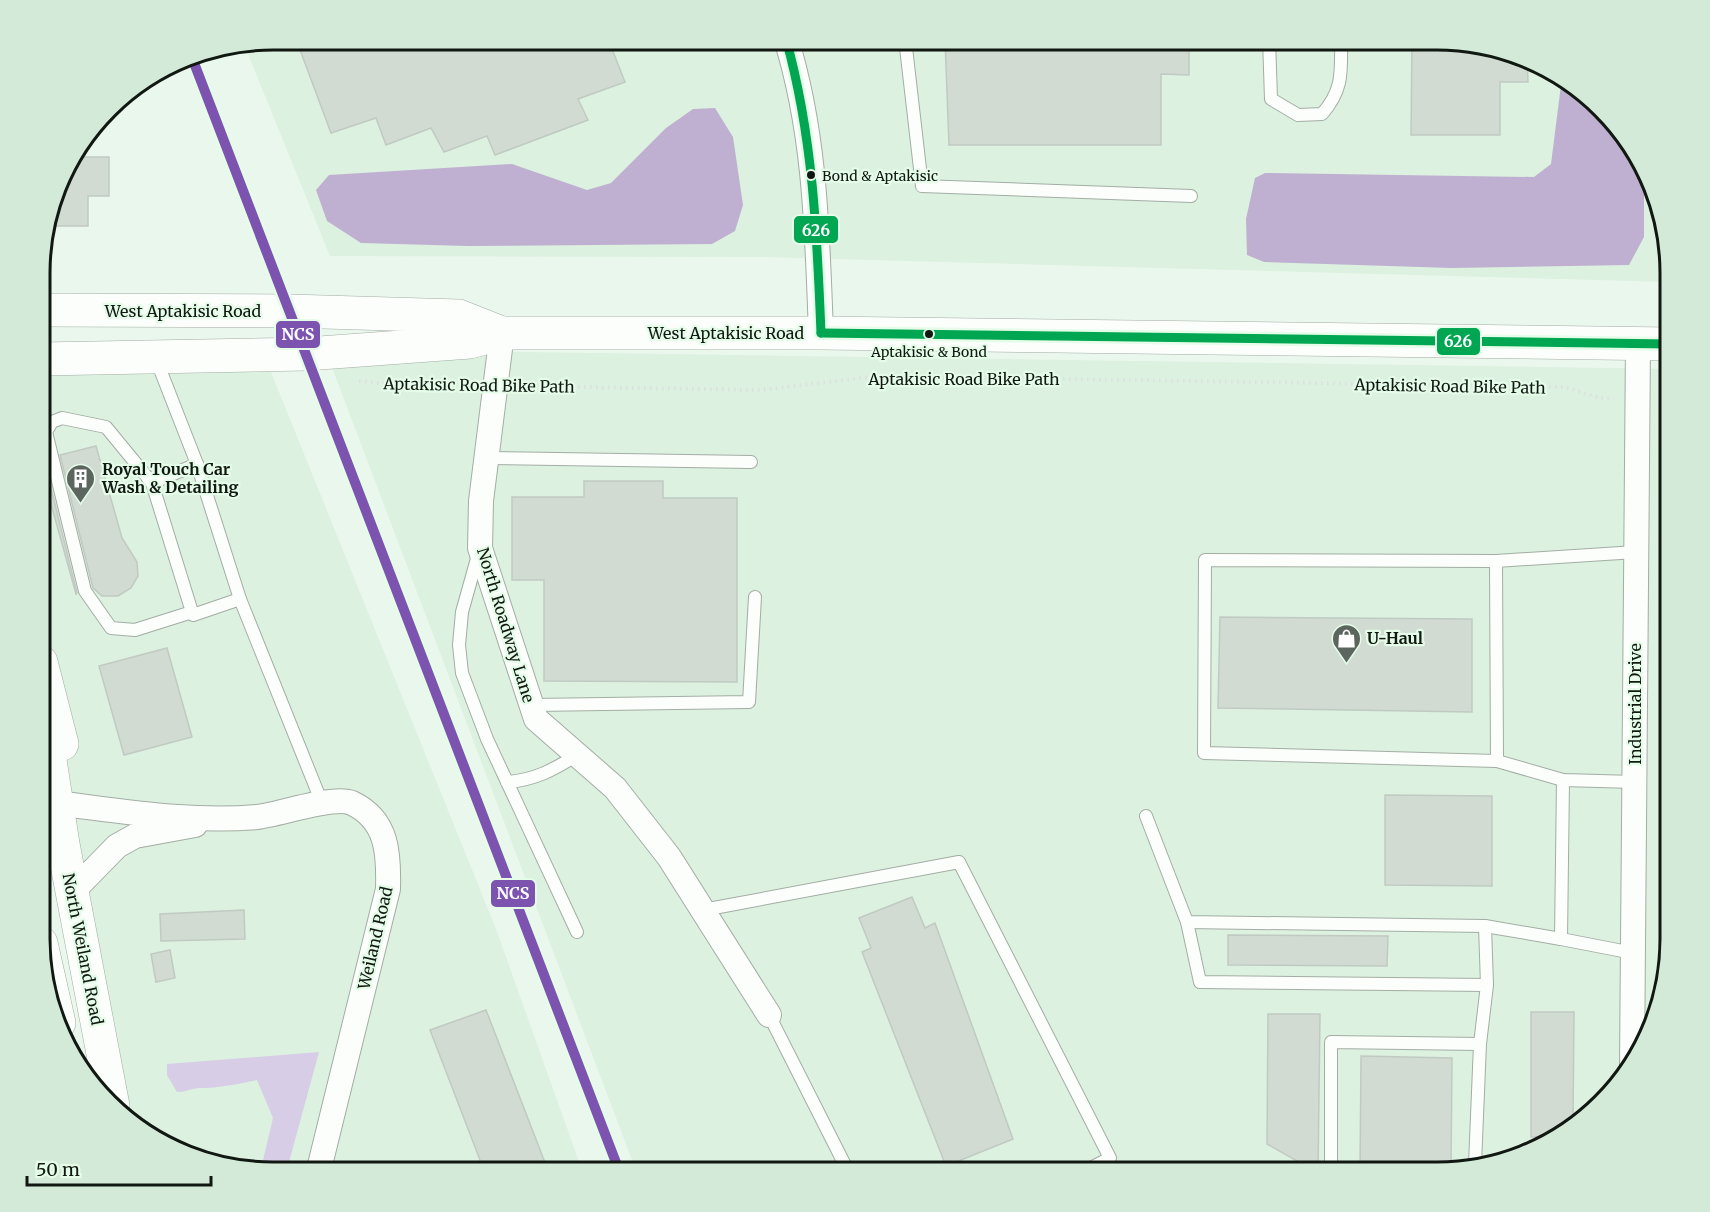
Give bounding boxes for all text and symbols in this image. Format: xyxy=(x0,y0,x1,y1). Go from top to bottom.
place label: Bond & Aptakisic xyxy=(822,167,938,185)
marker: Bond & Aptakisic xyxy=(805,169,817,181)
line badge: 626 xyxy=(793,215,839,244)
text: 626 xyxy=(802,220,830,240)
street label: West Aptakisic Road xyxy=(104,301,262,321)
line badge: NCS xyxy=(275,320,321,349)
street label: West Aptakisic Road xyxy=(647,323,805,343)
text: NCS xyxy=(282,324,315,344)
line badge: 626 xyxy=(1436,327,1481,356)
marker: Aptakisic & Bond xyxy=(923,328,935,340)
text: 626 xyxy=(1444,331,1472,351)
place label: Aptakisic & Bond xyxy=(870,343,988,361)
street label: Aptakisic Road Bike Path xyxy=(867,369,1060,389)
street label: Aptakisic Road Bike Path xyxy=(382,373,575,397)
street label: Aptakisic Road Bike Path xyxy=(1353,374,1546,398)
place label: Royal Touch Car Wash & Detailing xyxy=(101,459,238,497)
building icon: Royal Touch Car Wash & Detailing xyxy=(65,462,97,504)
street label: North Roadway Lane xyxy=(473,545,539,705)
shop icon: U-Haul xyxy=(1330,622,1362,664)
place label: U-Haul xyxy=(1367,628,1423,648)
street label: Industrial Drive xyxy=(1625,643,1645,765)
street label: North Weiland Road xyxy=(58,871,108,1027)
line badge: NCS xyxy=(490,879,536,908)
text: NCS xyxy=(497,883,530,903)
street label: Weiland Road xyxy=(353,884,397,992)
scale bar xyxy=(27,1149,212,1187)
text: 50 m xyxy=(36,1158,80,1181)

